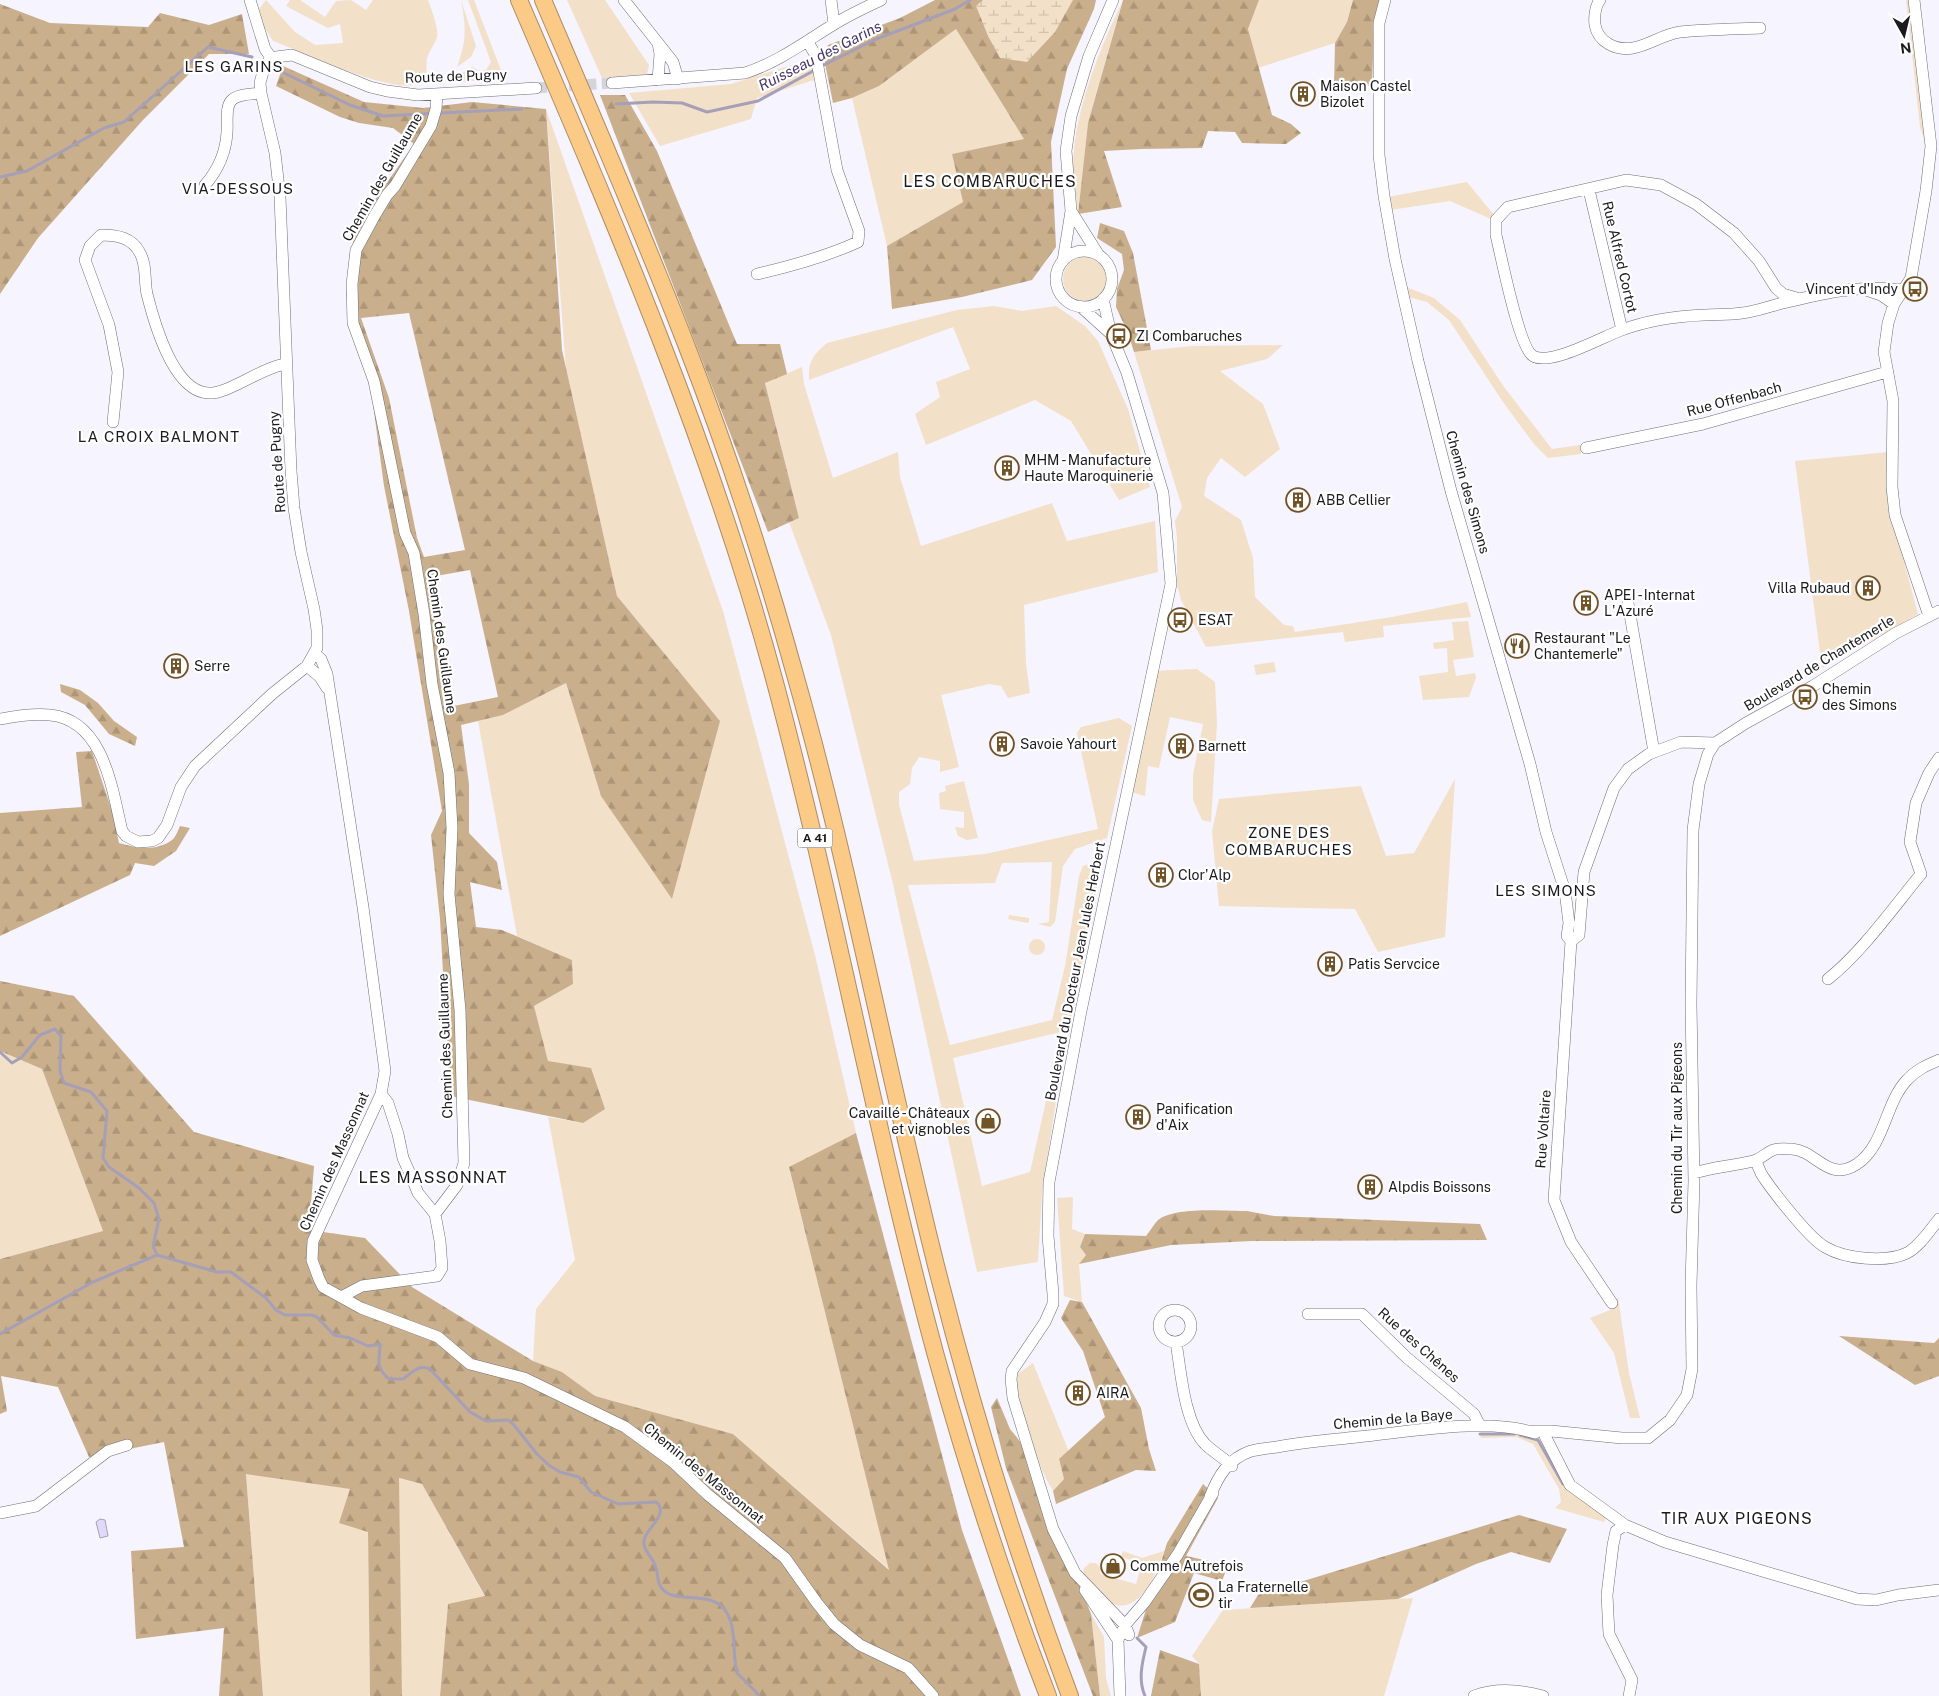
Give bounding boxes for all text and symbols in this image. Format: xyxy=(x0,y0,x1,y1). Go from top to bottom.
north arrow xyxy=(1879,10,1929,60)
water label: Ruisseau des Garins xyxy=(755,17,884,94)
text: N xyxy=(1899,39,1912,57)
district label: LES GARINS xyxy=(184,58,284,75)
street label: Route de Pugny xyxy=(405,66,508,86)
place label: Maison Castel Bizolet xyxy=(1320,78,1412,110)
building icon: Maison Castel Bizolet xyxy=(1290,81,1316,107)
street label: Chemin des Guillaume xyxy=(339,110,425,244)
district label: LES COMBARUCHES xyxy=(903,172,1077,191)
district label: VIA-DESSOUS xyxy=(182,180,294,197)
street label: Rue Alfred Cortot xyxy=(1599,200,1641,314)
bus stop icon: Vincent d'Indy xyxy=(1902,276,1928,302)
place label: Vincent d'Indy xyxy=(1805,281,1899,297)
bus stop icon: ZI Combaruches xyxy=(1106,323,1132,349)
place label: ZI Combaruches xyxy=(1136,328,1242,344)
street label: Rue Offenbach xyxy=(1685,379,1783,419)
street label: Route de Pugny xyxy=(265,410,289,514)
district label: LA CROIX BALMONT xyxy=(78,428,240,445)
street label: Chemin des Simons xyxy=(1443,429,1493,555)
place label: MHM - Manufacture Haute Maroquinerie xyxy=(1024,452,1153,484)
building icon: MHM - Manufacture Haute Maroquinerie xyxy=(994,455,1020,481)
building icon: ABB Cellier xyxy=(1285,487,1311,513)
place label: ABB Cellier xyxy=(1316,492,1391,508)
street label: Chemin des Guillaume xyxy=(424,568,460,714)
building icon: Villa Rubaud xyxy=(1855,575,1881,601)
place label: Villa Rubaud xyxy=(1768,580,1850,596)
place label: APEI - Internat L'Azuré xyxy=(1604,587,1695,619)
building icon: APEI - Internat L'Azuré xyxy=(1573,590,1599,616)
bus stop icon: ESAT xyxy=(1167,607,1193,633)
place label: ESAT xyxy=(1198,612,1233,628)
street label: Boulevard de Chantemerle xyxy=(1741,612,1897,714)
place label: Restaurant "Le Chantemerle" xyxy=(1534,630,1631,662)
restaurant icon: Restaurant "Le Chantemerle" xyxy=(1504,633,1530,659)
building icon: Serre xyxy=(163,653,189,679)
place label: Serre xyxy=(194,658,230,674)
place label: Chemin des Simons xyxy=(1822,681,1897,713)
bus stop icon: Chemin des Simons xyxy=(1792,684,1818,710)
building icon: Savoie Yahourt xyxy=(989,731,1015,757)
building icon: Barnett xyxy=(1168,733,1194,759)
place label: Savoie Yahourt xyxy=(1020,736,1117,752)
place label: Barnett xyxy=(1198,738,1247,754)
district label: ZONE DES COMBARUCHES xyxy=(1225,824,1353,858)
road number: A 41 xyxy=(798,828,832,848)
street label: Boulevard du Docteur Jean Jules Herbert xyxy=(1042,840,1108,1102)
building icon: Clor'Alp xyxy=(1148,862,1174,888)
place label: Clor'Alp xyxy=(1178,867,1231,883)
district label: LES SIMONS xyxy=(1495,882,1597,899)
building icon: Patis Servcice xyxy=(1317,951,1343,977)
place label: Patis Servcice xyxy=(1348,956,1440,972)
street label: Chemin des Guillaume xyxy=(434,973,456,1119)
street label: Chemin du Tir aux Pigeons xyxy=(1669,1042,1685,1214)
street label: Chemin des Massonnat xyxy=(296,1089,372,1233)
street label: Rue Voltaire xyxy=(1532,1089,1554,1169)
place label: Panification d'Aix xyxy=(1156,1101,1233,1133)
building icon: Panification d'Aix xyxy=(1125,1104,1151,1130)
place label: Cavaillé - Châteaux et vignobles xyxy=(849,1105,970,1137)
shop icon: Cavaillé - Châteaux et vignobles xyxy=(975,1108,1001,1134)
district label: LES MASSONNAT xyxy=(359,1168,507,1187)
building icon: Alpdis Boissons xyxy=(1357,1174,1383,1200)
place label: Alpdis Boissons xyxy=(1388,1179,1491,1195)
street label: Rue des Chênes xyxy=(1375,1304,1463,1386)
building icon: AIRA xyxy=(1065,1380,1091,1406)
place label: AIRA xyxy=(1096,1385,1129,1401)
street label: Chemin de la Baye xyxy=(1333,1406,1453,1432)
street label: Chemin des Massonnat xyxy=(641,1419,767,1527)
district label: TIR AUX PIGEONS xyxy=(1661,1509,1813,1528)
shop icon: Comme Autrefois xyxy=(1100,1553,1126,1579)
place label: Comme Autrefois xyxy=(1130,1558,1243,1574)
place label: La Fraternelle tir xyxy=(1218,1579,1309,1611)
sports icon: La Fraternelle tir xyxy=(1188,1582,1214,1608)

